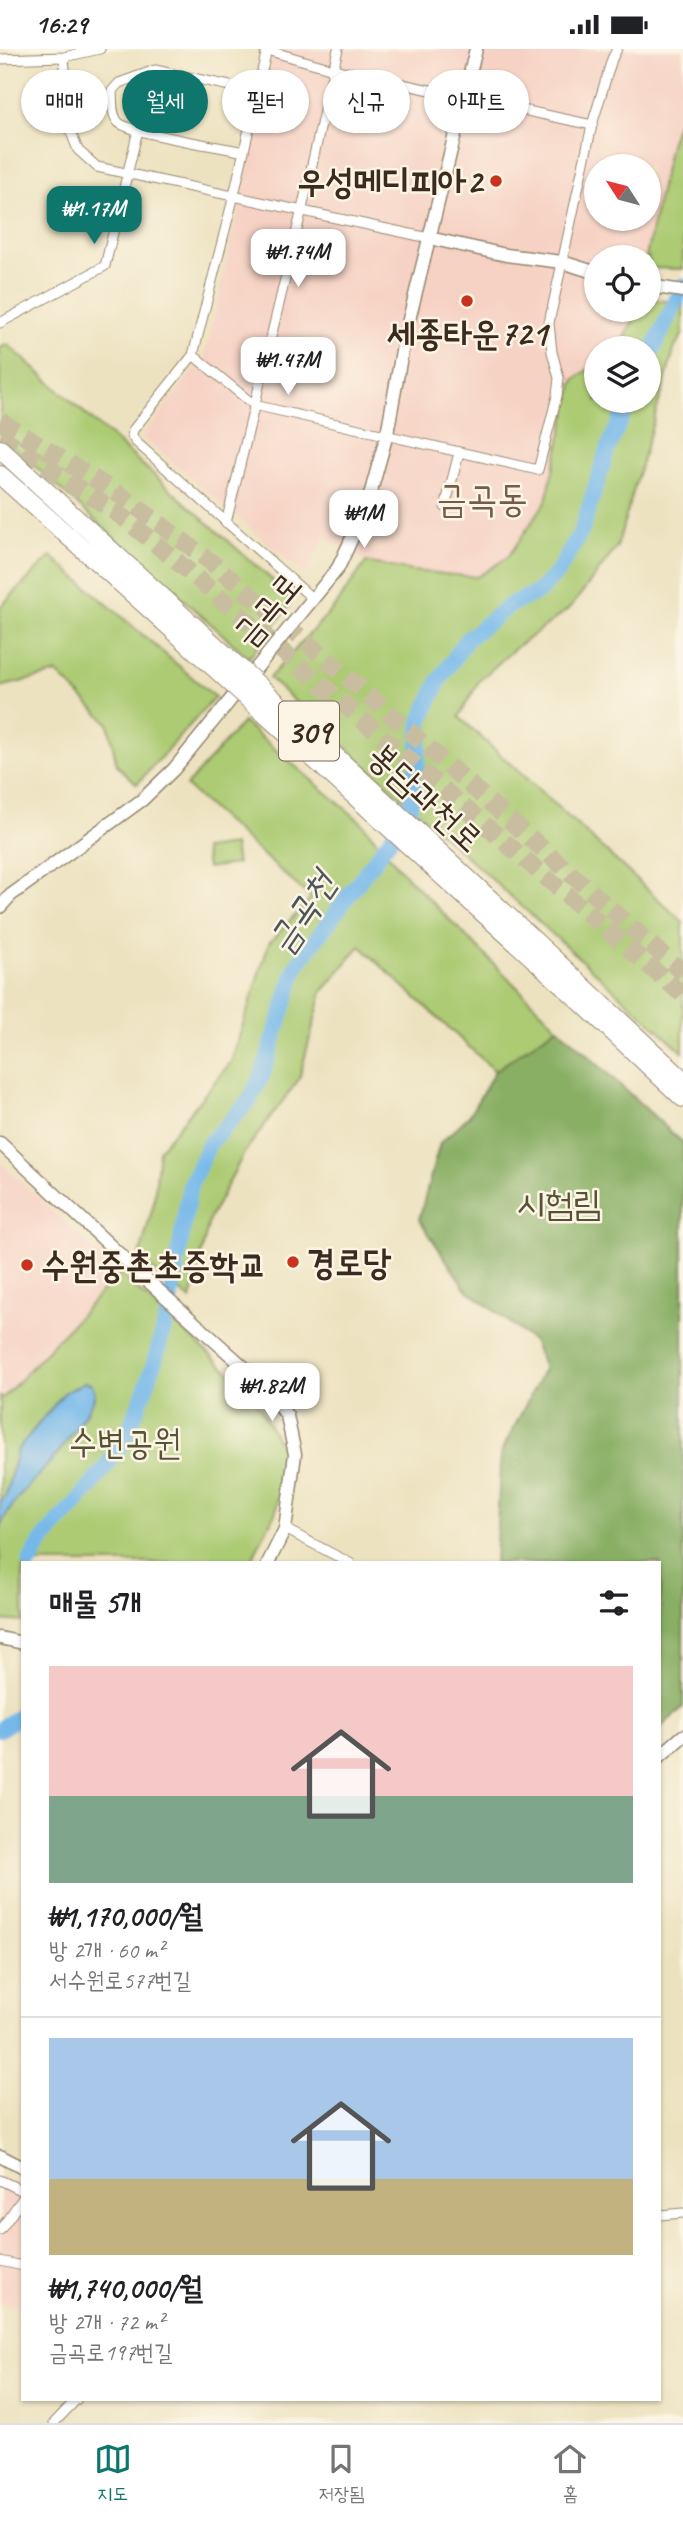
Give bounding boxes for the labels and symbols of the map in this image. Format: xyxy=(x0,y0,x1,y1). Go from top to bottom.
north arrow xyxy=(584,154,662,231)
place label: 우성메디피아2 xyxy=(297,159,485,204)
marker: 우성메디피아2 xyxy=(488,173,504,189)
pin: ₩1.17M xyxy=(37,187,151,246)
pin: ₩1.74M xyxy=(241,229,355,289)
marker: 세종타운721 xyxy=(459,293,475,309)
place label: 세종타운721 xyxy=(387,311,550,356)
pin: ₩1.47M xyxy=(231,337,345,397)
district label: 금곡동 xyxy=(436,475,528,522)
pin: ₩1M xyxy=(330,491,398,550)
street label: 금곡로 xyxy=(223,562,312,656)
road number: 309 xyxy=(279,701,339,761)
street label: 봉담과천로 xyxy=(359,733,493,862)
water label: 금곡천 xyxy=(257,859,348,962)
park label: 시험림 xyxy=(517,1181,601,1226)
place label: 경로당 xyxy=(307,1240,392,1285)
place label: 수원중촌초증학교 xyxy=(41,1243,266,1288)
marker: 경로당 xyxy=(285,1254,301,1270)
marker: 수원중촌초증학교 xyxy=(19,1257,35,1273)
pin: ₩1.82M xyxy=(215,1363,329,1423)
park label: 수변공원 xyxy=(69,1420,181,1465)

